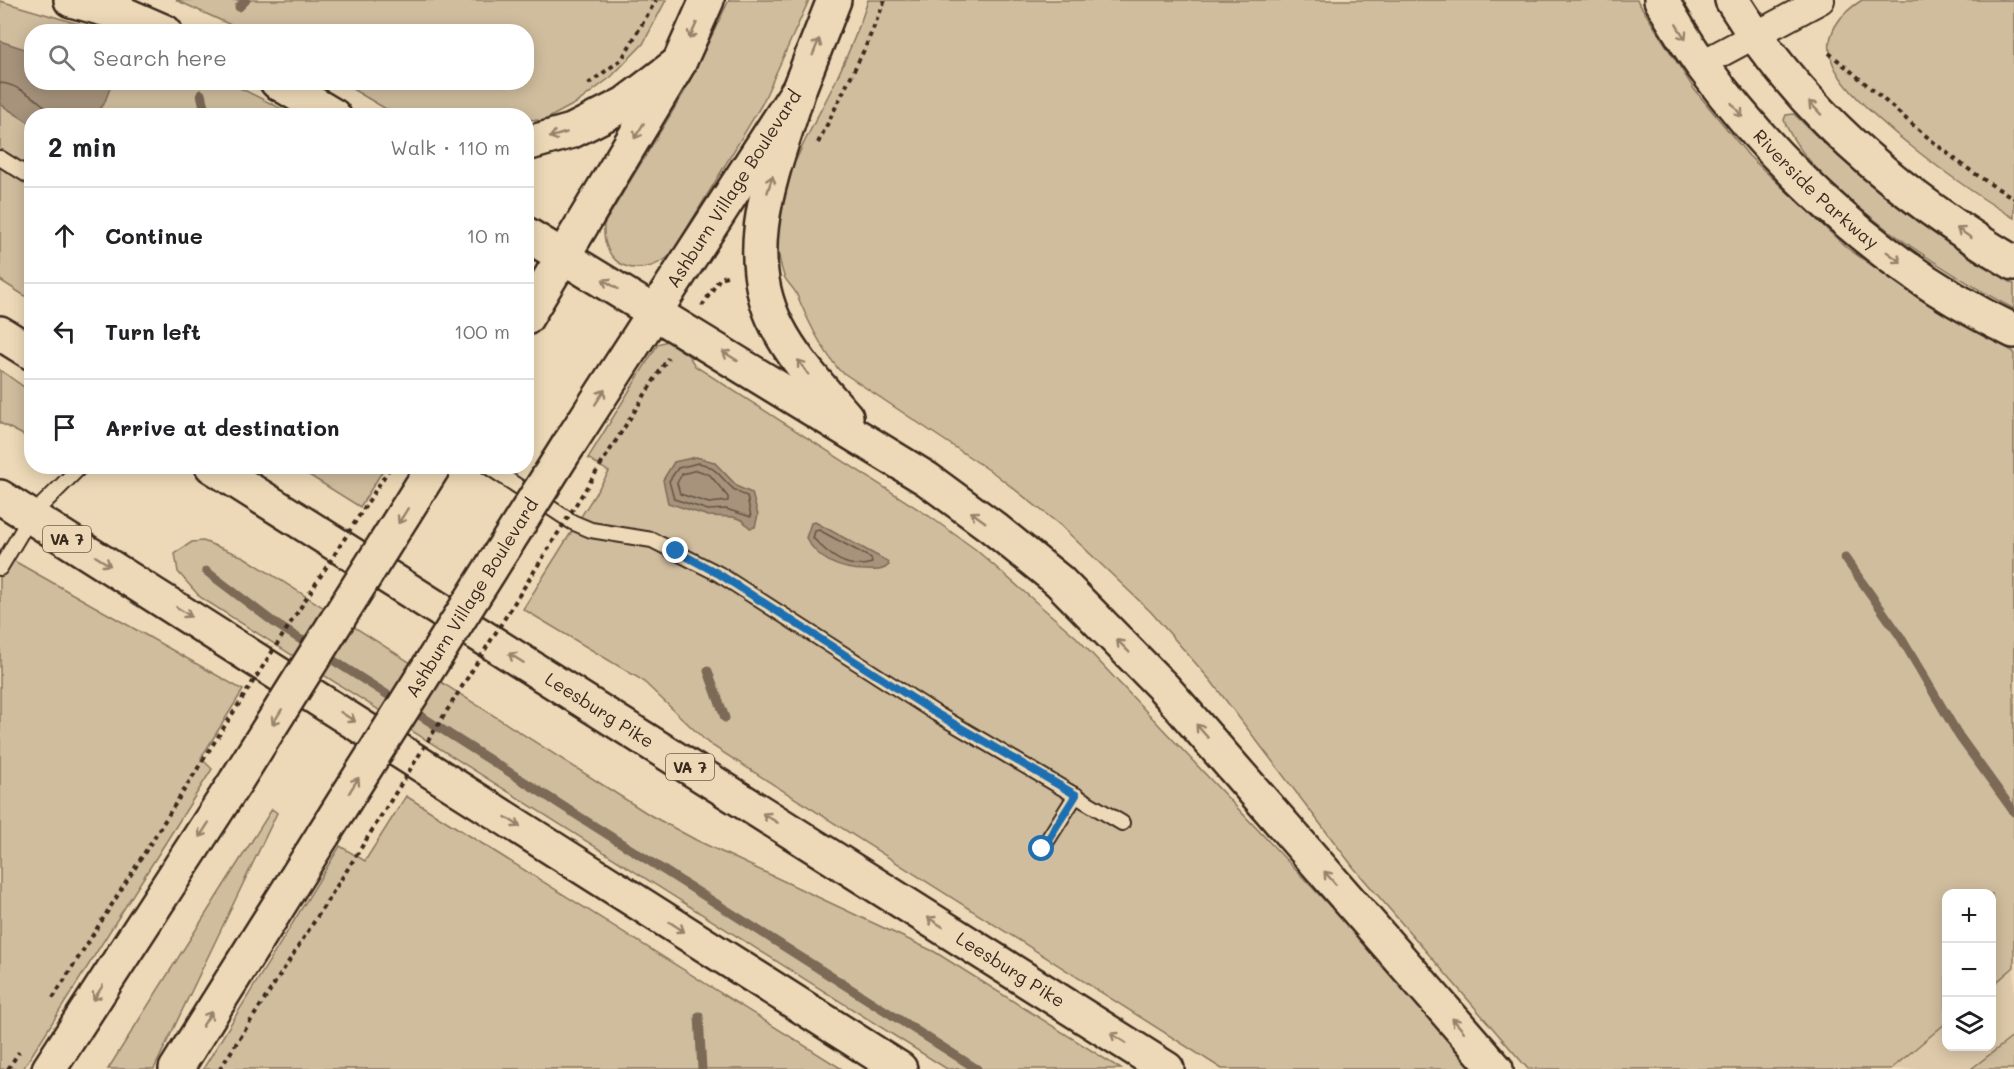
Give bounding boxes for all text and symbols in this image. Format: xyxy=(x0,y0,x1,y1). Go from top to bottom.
one-way arrow xyxy=(687,22,699,40)
one-way arrow xyxy=(1675,23,1687,40)
search box xyxy=(24,24,534,90)
one-way arrow xyxy=(811,39,822,57)
icon: search xyxy=(45,41,78,74)
text: Search here xyxy=(93,43,227,72)
street label: Ashburn Village Boulevard xyxy=(661,85,806,292)
one-way arrow xyxy=(1808,100,1822,115)
one-way arrow xyxy=(1730,102,1743,118)
one-way arrow xyxy=(632,122,644,139)
street label: Riverside Parkway xyxy=(1748,124,1884,254)
text: 2 min xyxy=(48,130,116,164)
one-way arrow xyxy=(549,130,568,141)
text: Walk · 110 m xyxy=(390,134,510,160)
one-way arrow xyxy=(765,175,776,194)
icon: ahead xyxy=(48,219,81,252)
text: Continue xyxy=(105,221,203,250)
text: 10 m xyxy=(466,222,510,248)
one-way arrow xyxy=(1956,227,1973,239)
one-way arrow xyxy=(1886,251,1902,263)
one-way arrow xyxy=(602,278,619,291)
icon: left xyxy=(48,315,81,348)
text: Turn left xyxy=(105,317,201,346)
text: 100 m xyxy=(454,318,510,344)
one-way arrow xyxy=(722,350,739,362)
one-way arrow xyxy=(797,359,809,375)
one-way arrow xyxy=(595,389,607,406)
icon: arrive xyxy=(48,411,81,444)
text: Arrive at destination xyxy=(105,413,340,442)
street label: Ashburn Village Boulevard xyxy=(400,493,543,702)
one-way arrow xyxy=(396,507,408,524)
one-way arrow xyxy=(971,510,987,523)
road number: VA 7 xyxy=(43,526,91,552)
route end xyxy=(662,537,688,563)
one-way arrow xyxy=(94,555,111,567)
one-way arrow xyxy=(175,606,192,618)
one-way arrow xyxy=(1116,639,1131,654)
one-way arrow xyxy=(508,652,525,665)
street label: Leesburg Pike xyxy=(541,666,659,753)
one-way arrow xyxy=(270,708,282,725)
one-way arrow xyxy=(340,710,357,723)
one-way arrow xyxy=(1195,723,1209,739)
road number: VA 7 xyxy=(666,754,714,780)
one-way arrow xyxy=(349,777,361,794)
one-way arrow xyxy=(762,812,779,824)
one-way arrow xyxy=(504,816,521,828)
one-way arrow xyxy=(198,821,210,838)
route start xyxy=(1028,835,1054,861)
one-way arrow xyxy=(1323,870,1336,886)
map controls xyxy=(1942,889,1996,1051)
button: + xyxy=(1942,889,1996,943)
one-way arrow xyxy=(927,916,944,928)
one-way arrow xyxy=(668,921,685,933)
street label: Leesburg Pike xyxy=(952,926,1070,1012)
button: − xyxy=(1942,943,1996,997)
one-way arrow xyxy=(92,985,104,1001)
button: layers xyxy=(1942,997,1996,1051)
one-way arrow xyxy=(200,1011,213,1028)
one-way arrow xyxy=(1451,1017,1464,1033)
one-way arrow xyxy=(1109,1031,1126,1044)

